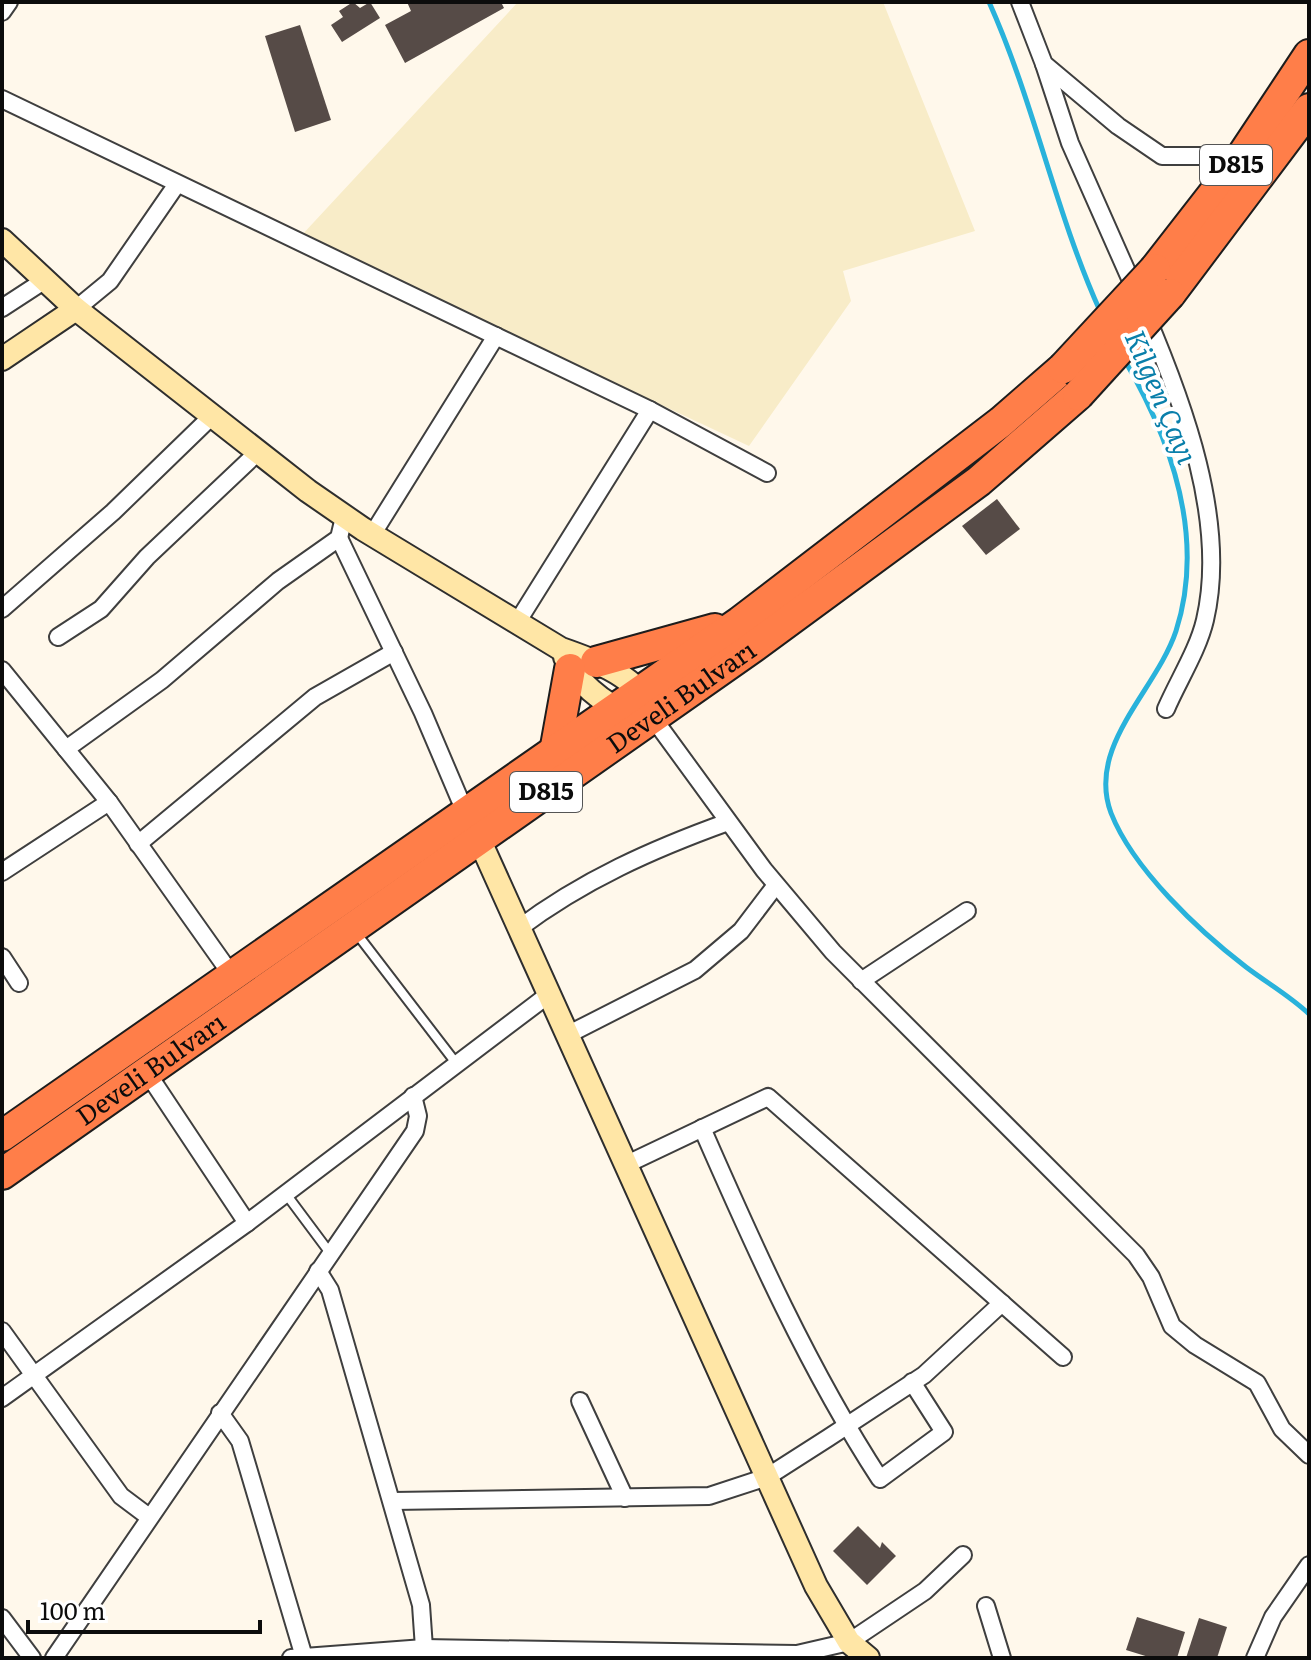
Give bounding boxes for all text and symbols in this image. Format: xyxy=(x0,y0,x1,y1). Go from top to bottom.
road number: D815 xyxy=(1200,145,1272,185)
water label: Kilgen Çayı xyxy=(1116,323,1210,470)
street label: Develi Bulvarı xyxy=(597,629,763,761)
road number: D815 xyxy=(510,772,582,812)
street label: Develi Bulvarı xyxy=(67,1001,233,1134)
scale bar xyxy=(28,1584,260,1634)
text: 100 m xyxy=(40,1592,106,1627)

